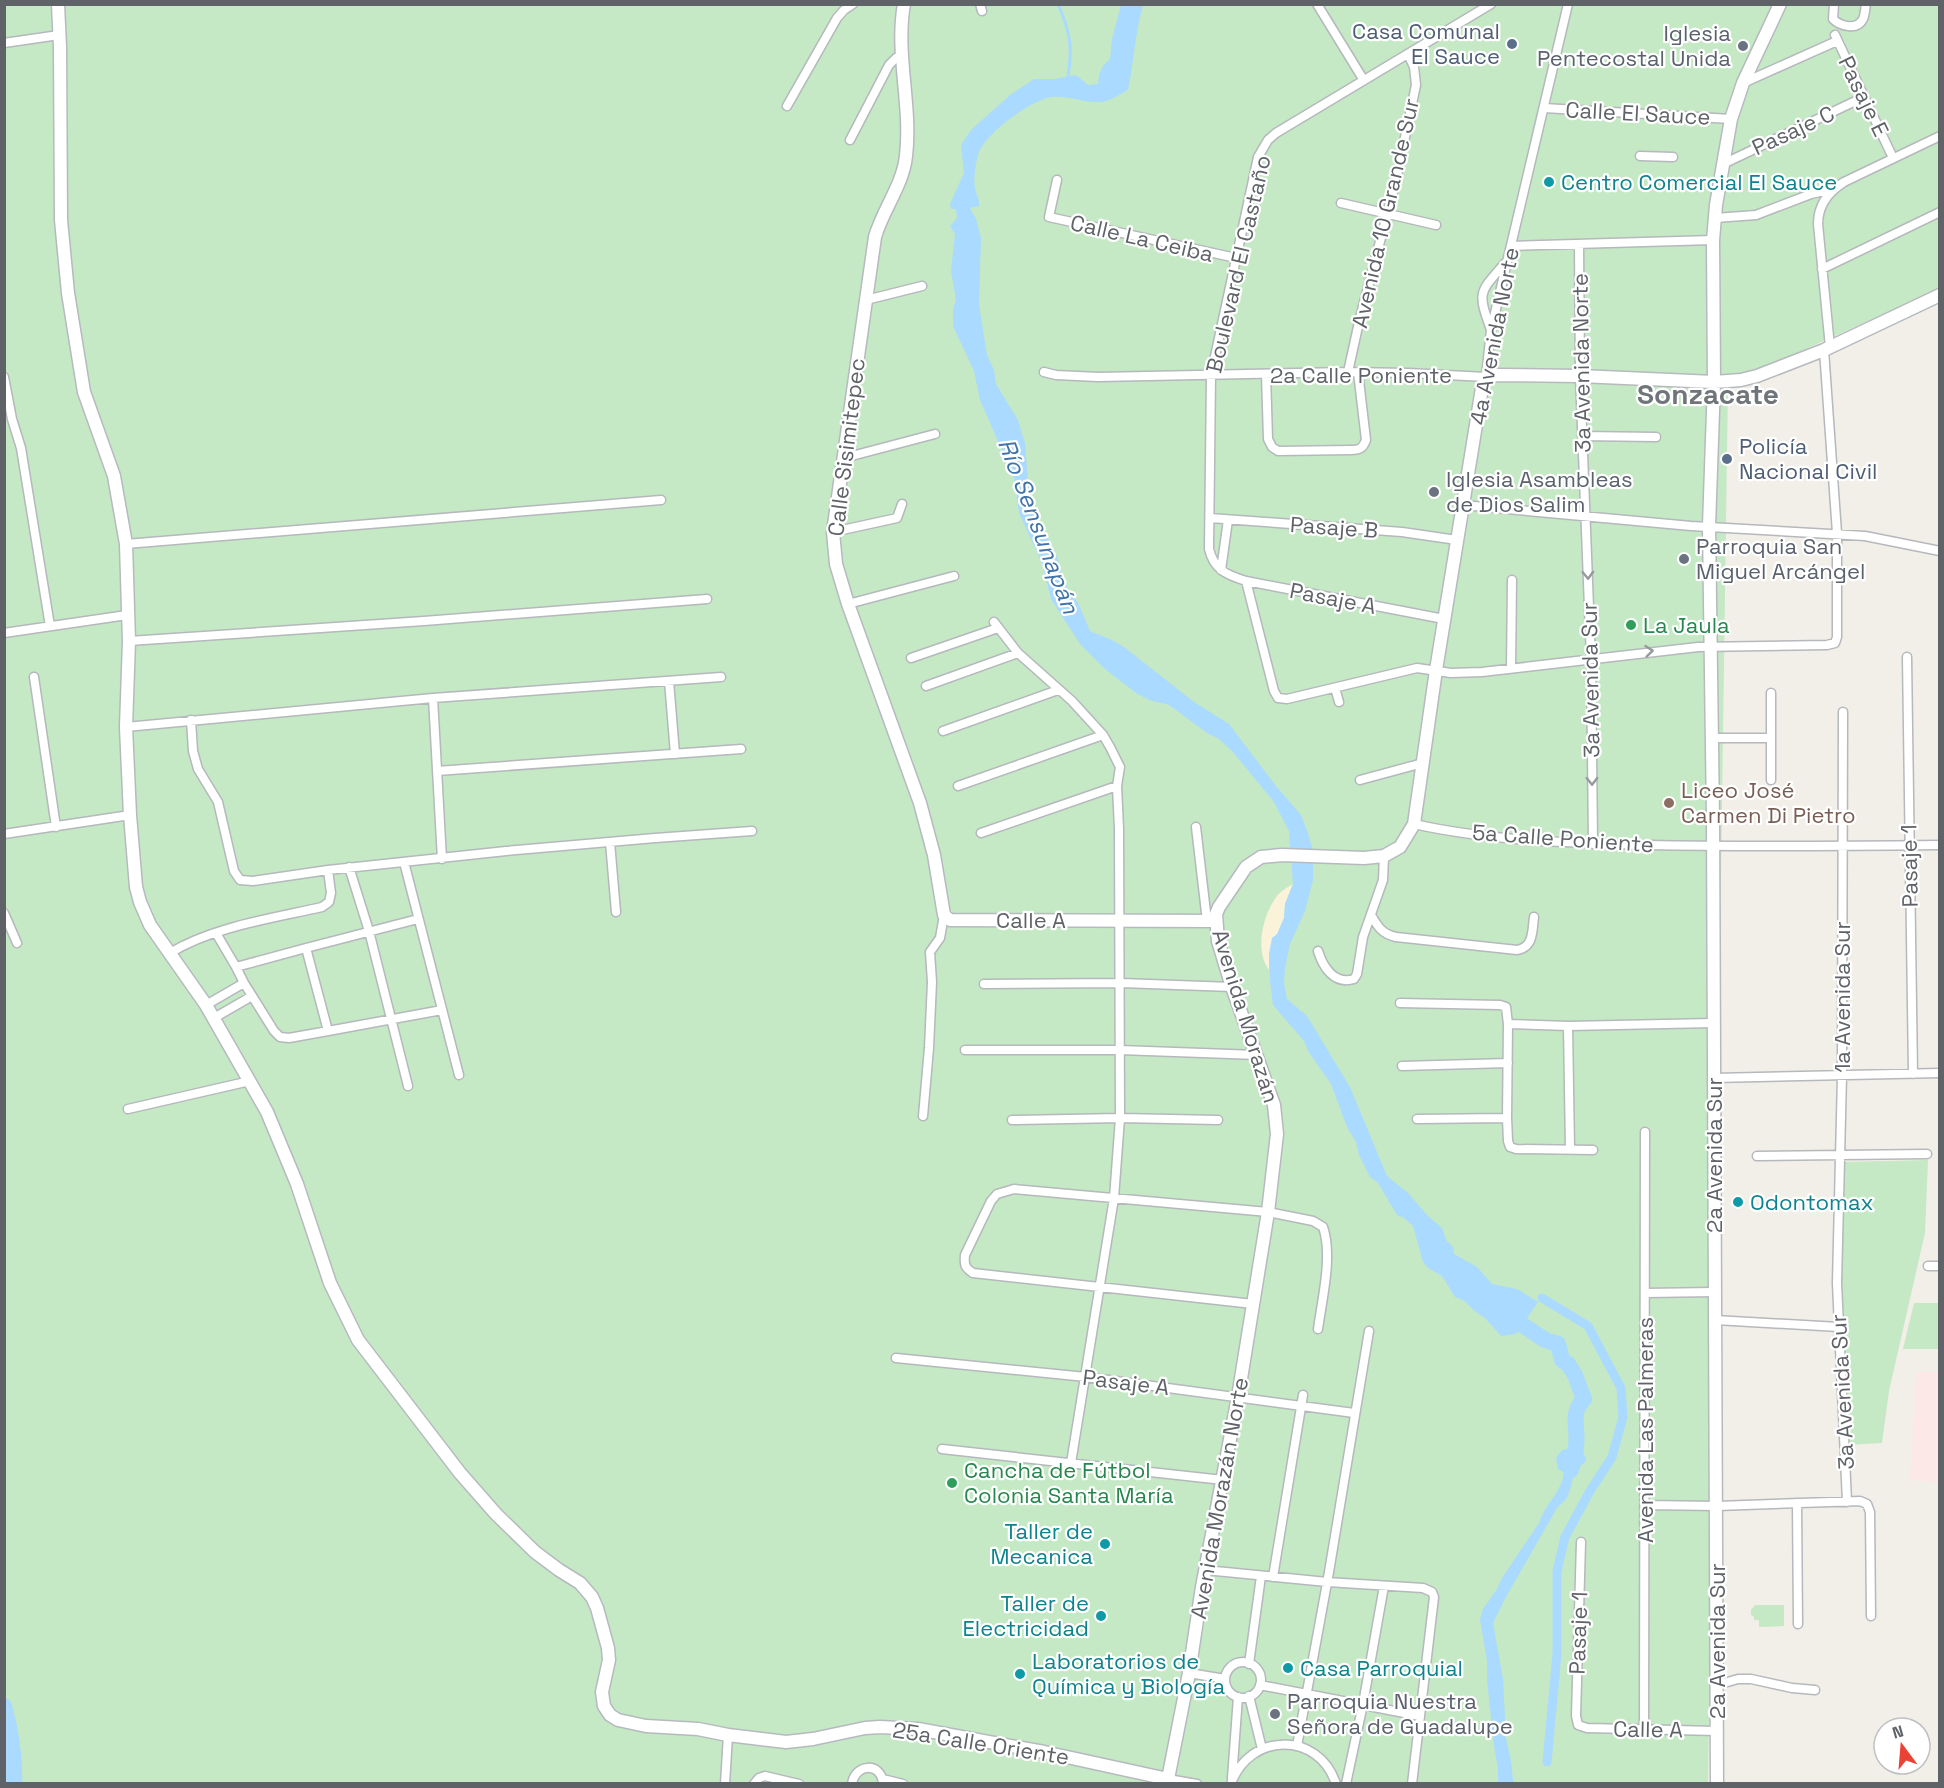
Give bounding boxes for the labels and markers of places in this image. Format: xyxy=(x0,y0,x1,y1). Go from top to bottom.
place label: Casa Comunal El Sauce xyxy=(1352,17,1500,70)
place label: Iglesia Pentecostal Unida xyxy=(1537,19,1731,72)
marker: Casa Comunal El Sauce xyxy=(1505,37,1519,51)
marker: Iglesia Pentecostal Unida xyxy=(1736,39,1750,53)
place label: Centro Comercial El Sauce xyxy=(1561,168,1837,196)
marker: Centro Comercial El Sauce xyxy=(1542,175,1556,189)
place label: Policía Nacional Civil xyxy=(1739,432,1877,485)
marker: Policía Nacional Civil xyxy=(1720,452,1734,466)
place label: Iglesia Asambleas de Dios Salim xyxy=(1446,465,1633,518)
marker: Iglesia Asambleas de Dios Salim xyxy=(1427,485,1441,499)
place label: Parroquia San Miguel Arcángel xyxy=(1696,532,1865,585)
marker: Parroquia San Miguel Arcángel xyxy=(1677,552,1691,566)
place label: La Jaula xyxy=(1643,611,1730,639)
marker: La Jaula xyxy=(1624,618,1638,632)
place label: Liceo José Carmen Di Pietro xyxy=(1681,776,1856,829)
marker: Liceo José Carmen Di Pietro xyxy=(1662,796,1676,810)
place label: Odontomax xyxy=(1750,1188,1874,1216)
marker: Odontomax xyxy=(1731,1195,1745,1209)
place label: Cancha de Fútbol Colonia Santa María xyxy=(964,1456,1174,1509)
marker: Cancha de Fútbol Colonia Santa María xyxy=(945,1476,959,1490)
place label: Taller de Mecanica xyxy=(990,1517,1093,1570)
marker: Taller de Mecanica xyxy=(1098,1537,1112,1551)
place label: Taller de Electricidad xyxy=(962,1589,1089,1642)
marker: Taller de Electricidad xyxy=(1094,1609,1108,1623)
place label: Laboratorios de Química y Biología xyxy=(1032,1647,1225,1700)
place label: Casa Parroquial xyxy=(1300,1654,1463,1682)
marker: Casa Parroquial xyxy=(1281,1661,1295,1675)
marker: Laboratorios de Química y Biología xyxy=(1013,1667,1027,1681)
place label: Parroquia Nuestra Señora de Guadalupe xyxy=(1287,1687,1513,1740)
marker: Parroquia Nuestra Señora de Guadalupe xyxy=(1268,1707,1282,1721)

